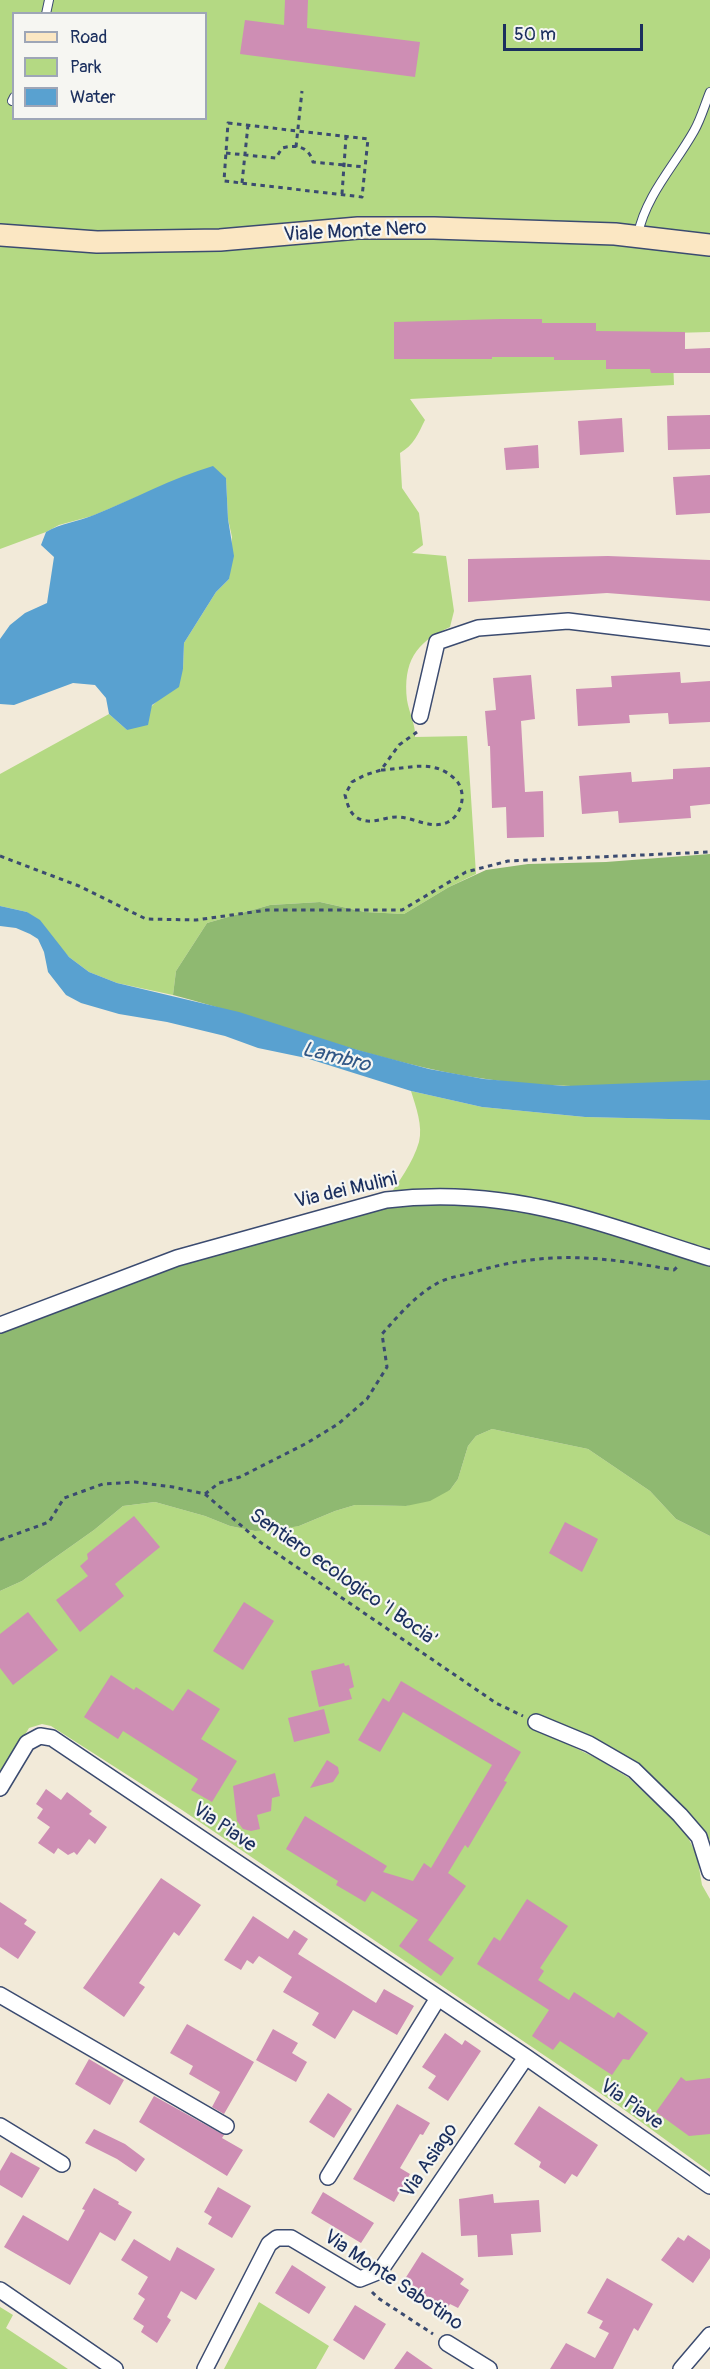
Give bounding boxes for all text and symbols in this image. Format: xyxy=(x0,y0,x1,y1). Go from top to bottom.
legend xyxy=(12,12,207,120)
scale bar xyxy=(506,12,646,50)
text: 50 m xyxy=(514,23,556,46)
text: Road xyxy=(70,26,107,49)
text: Park xyxy=(70,56,102,79)
text: Water xyxy=(70,86,116,109)
street label: Viale Monte Nero xyxy=(283,216,427,248)
water label: Lambro xyxy=(300,1037,372,1079)
street label: Via dei Mulini xyxy=(292,1168,400,1214)
street label: Sentiero ecologico 'I Bocia' xyxy=(245,1504,441,1652)
street label: Via Piave xyxy=(187,1798,261,1858)
street label: Via Piave xyxy=(595,2075,667,2135)
street label: Via Asiago xyxy=(396,2119,464,2203)
street label: Via Monte Sabotino xyxy=(319,2226,467,2336)

